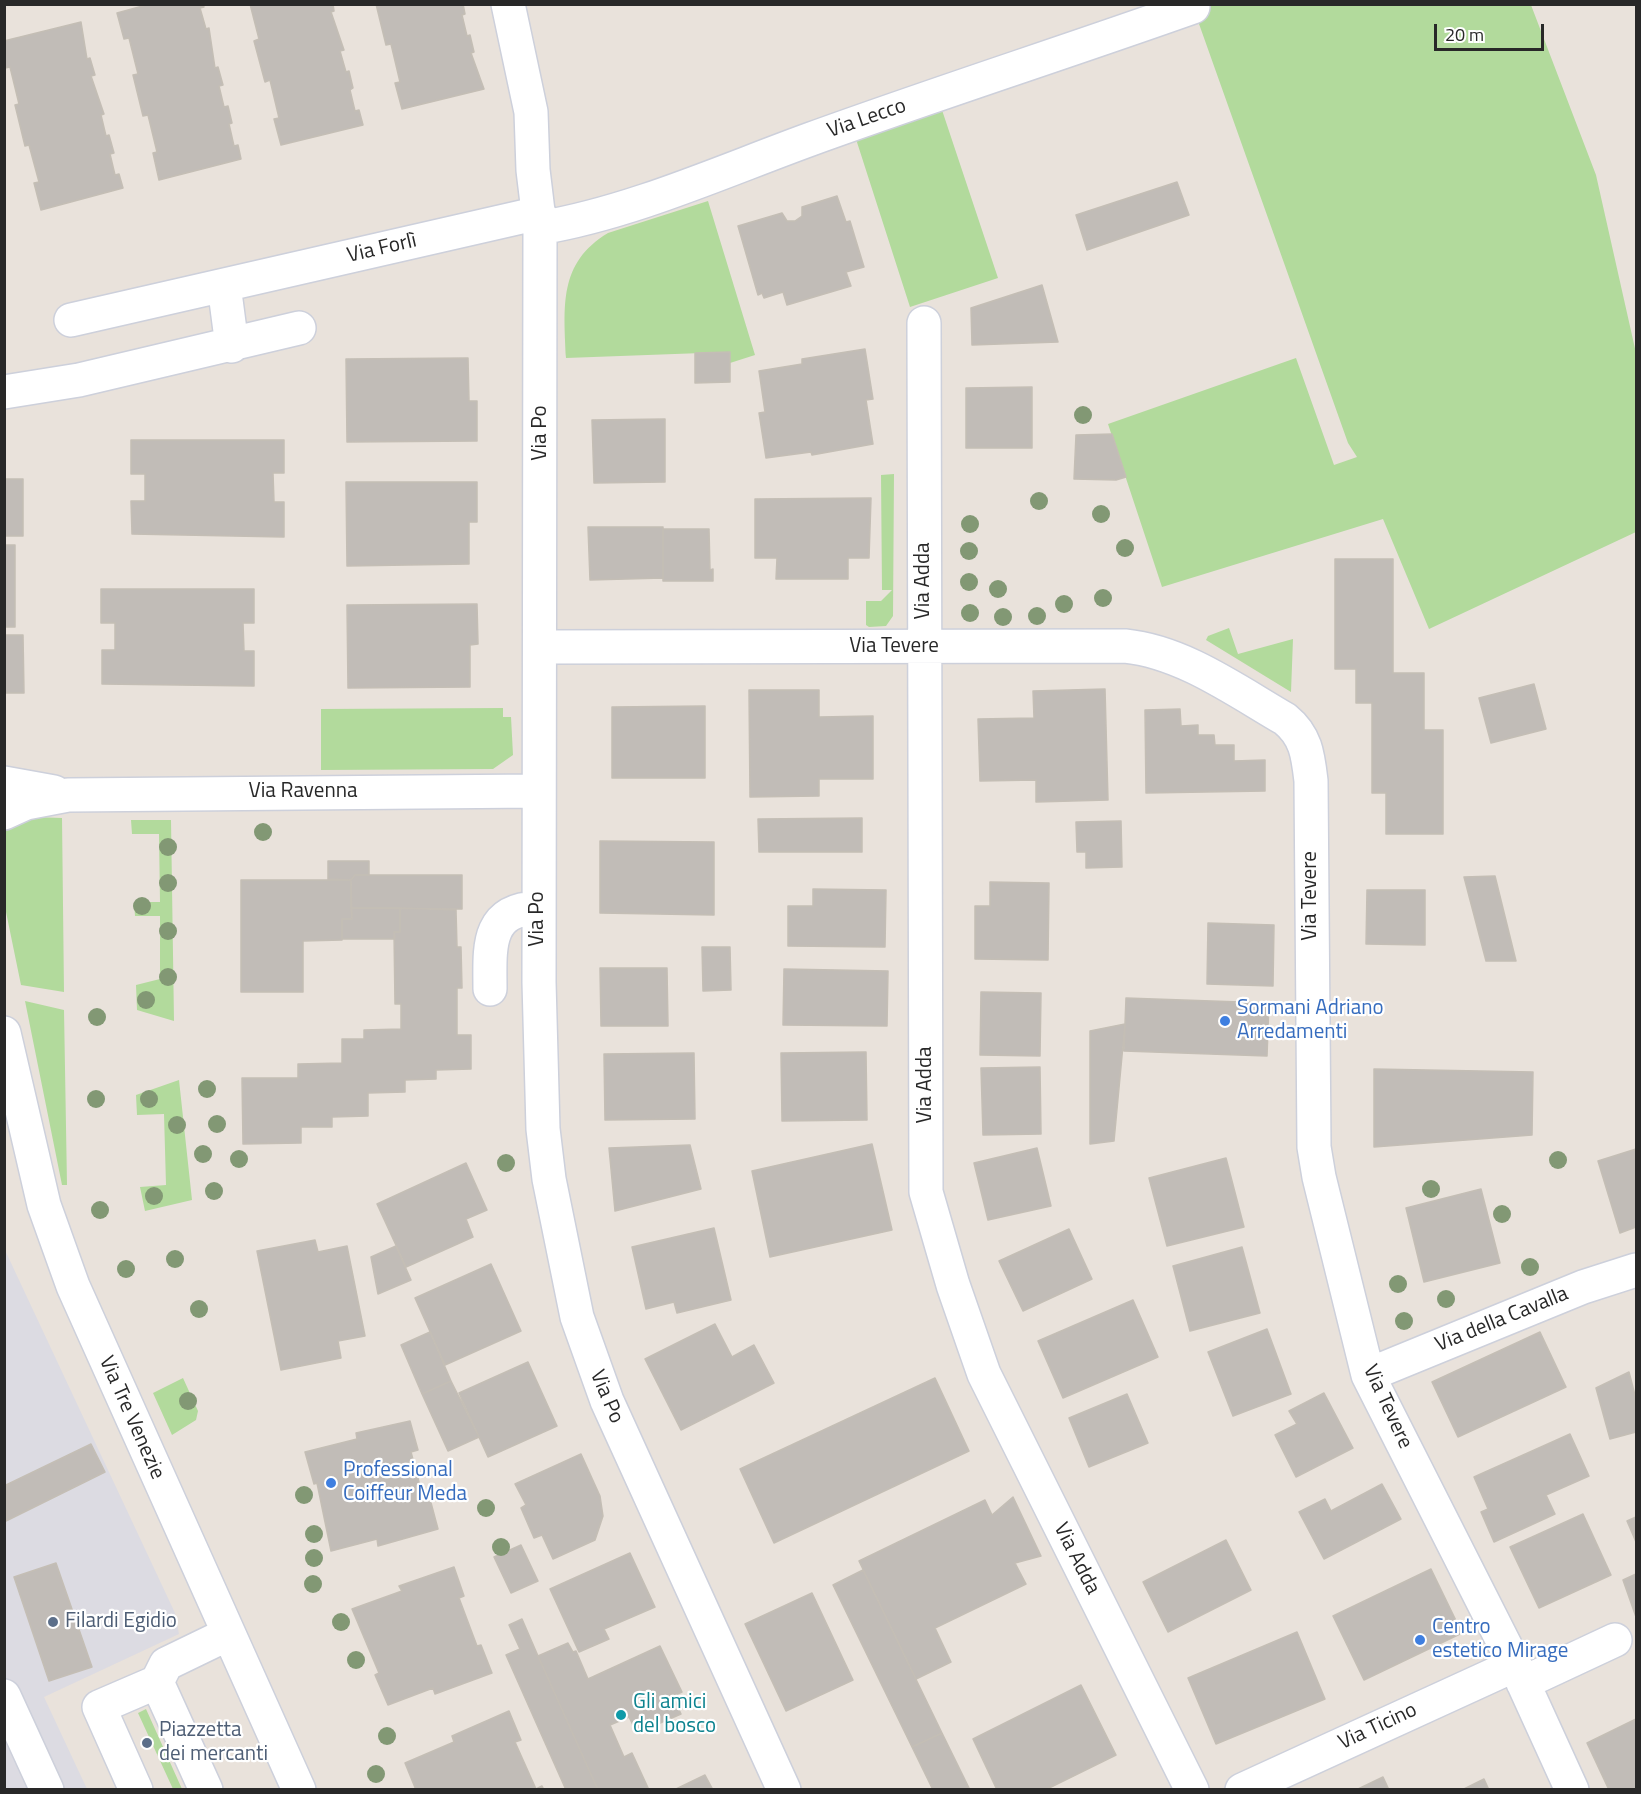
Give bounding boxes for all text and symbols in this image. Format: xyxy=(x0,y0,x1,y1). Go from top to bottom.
scale bar xyxy=(1437,12,1546,50)
text: 20 m xyxy=(1445,21,1484,48)
street label: Via Lecco xyxy=(824,94,910,144)
street label: Via Forlì xyxy=(345,229,419,269)
street label: Via Po xyxy=(528,405,554,461)
street label: Via Adda xyxy=(911,542,937,620)
street label: Via Tevere xyxy=(849,634,939,660)
street label: Via Ravenna xyxy=(249,779,357,805)
street label: Via Tevere xyxy=(1298,851,1324,941)
street label: Via Po xyxy=(525,891,551,947)
place label: Sormani Adriano Arredamenti xyxy=(1237,996,1384,1046)
marker: Sormani Adriano Arredamenti xyxy=(1218,1014,1232,1028)
street label: Via Adda xyxy=(913,1046,939,1124)
street label: Via della Cavalla xyxy=(1432,1282,1572,1358)
street label: Via Tre Venezie xyxy=(93,1352,169,1484)
street label: Via Tevere xyxy=(1357,1361,1417,1453)
street label: Via Po xyxy=(584,1367,628,1427)
place label: Professional Coiffeur Meda xyxy=(343,1458,467,1508)
marker: Professional Coiffeur Meda xyxy=(324,1476,338,1490)
street label: Via Adda xyxy=(1047,1519,1105,1599)
place label: Filardi Egidio xyxy=(65,1609,177,1635)
marker: Filardi Egidio xyxy=(46,1615,60,1629)
place label: Centro estetico Mirage xyxy=(1432,1615,1568,1665)
marker: Centro estetico Mirage xyxy=(1413,1633,1427,1647)
place label: Gli amici del bosco xyxy=(633,1690,716,1740)
street label: Via Ticino xyxy=(1335,1698,1421,1756)
marker: Gli amici del bosco xyxy=(614,1708,628,1722)
place label: Piazzetta dei mercanti xyxy=(159,1718,268,1768)
marker: Piazzetta dei mercanti xyxy=(140,1736,154,1750)

